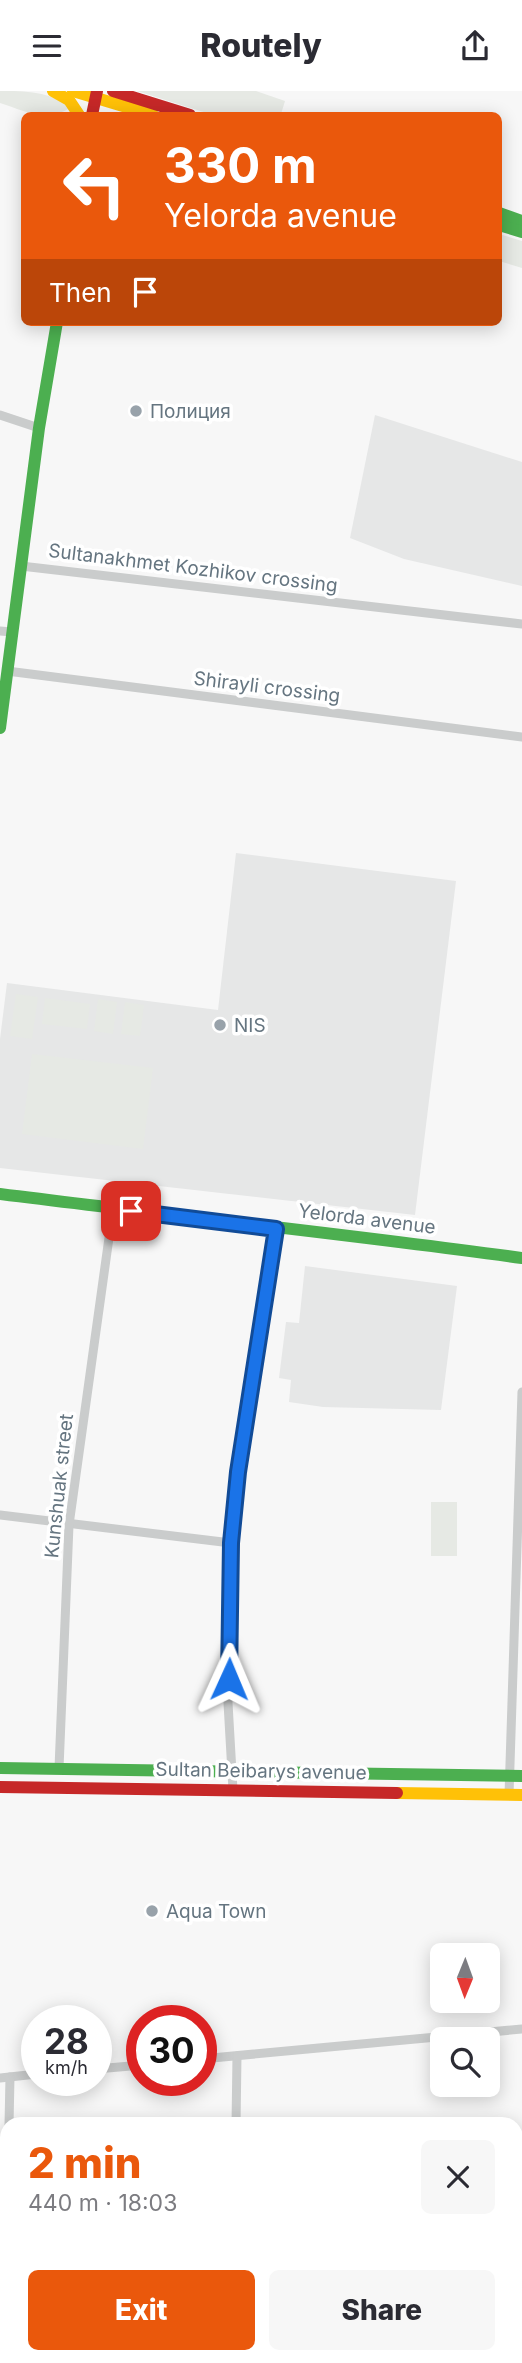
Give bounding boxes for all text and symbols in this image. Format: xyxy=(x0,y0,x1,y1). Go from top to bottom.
text: Routely xyxy=(200,26,322,65)
icon: menu xyxy=(28,27,66,65)
icon: share xyxy=(456,27,494,65)
text: 330 m xyxy=(164,136,317,195)
icon: left xyxy=(49,140,140,231)
text: Yelorda avenue xyxy=(164,196,397,235)
icon: arrive xyxy=(126,273,164,311)
text: Then xyxy=(49,277,112,308)
place label: Полиция xyxy=(150,400,231,423)
marker: Полиция xyxy=(128,403,144,419)
street label: Sultanakhmet Kozhikov crossing xyxy=(47,539,339,597)
street label: Shirayli crossing xyxy=(192,667,342,707)
place label: NIS xyxy=(234,1014,266,1037)
marker: NIS xyxy=(212,1017,228,1033)
pin xyxy=(101,1181,161,1241)
icon: arrive xyxy=(112,1192,150,1230)
street label: Yelorda avenue xyxy=(297,1199,437,1239)
street label: Kunshuak street xyxy=(40,1413,78,1559)
position arrow xyxy=(192,1642,266,1716)
street label: Sultan Beibarys avenue xyxy=(155,1758,367,1784)
place label: Aqua Town xyxy=(166,1900,267,1923)
marker: Aqua Town xyxy=(144,1903,160,1919)
north arrow xyxy=(430,1943,500,2013)
map controls xyxy=(430,1943,500,2097)
speed limit sign: 30 xyxy=(126,2005,217,2096)
text: 28 xyxy=(44,2020,89,2062)
button: search xyxy=(430,2027,500,2097)
text: km/h xyxy=(45,2057,88,2078)
text: 2 min xyxy=(28,2137,142,2188)
button: close xyxy=(421,2140,495,2214)
text: 440 m · 18:03 xyxy=(28,2189,177,2217)
button: Exit xyxy=(28,2270,255,2350)
button: Share xyxy=(269,2270,495,2350)

